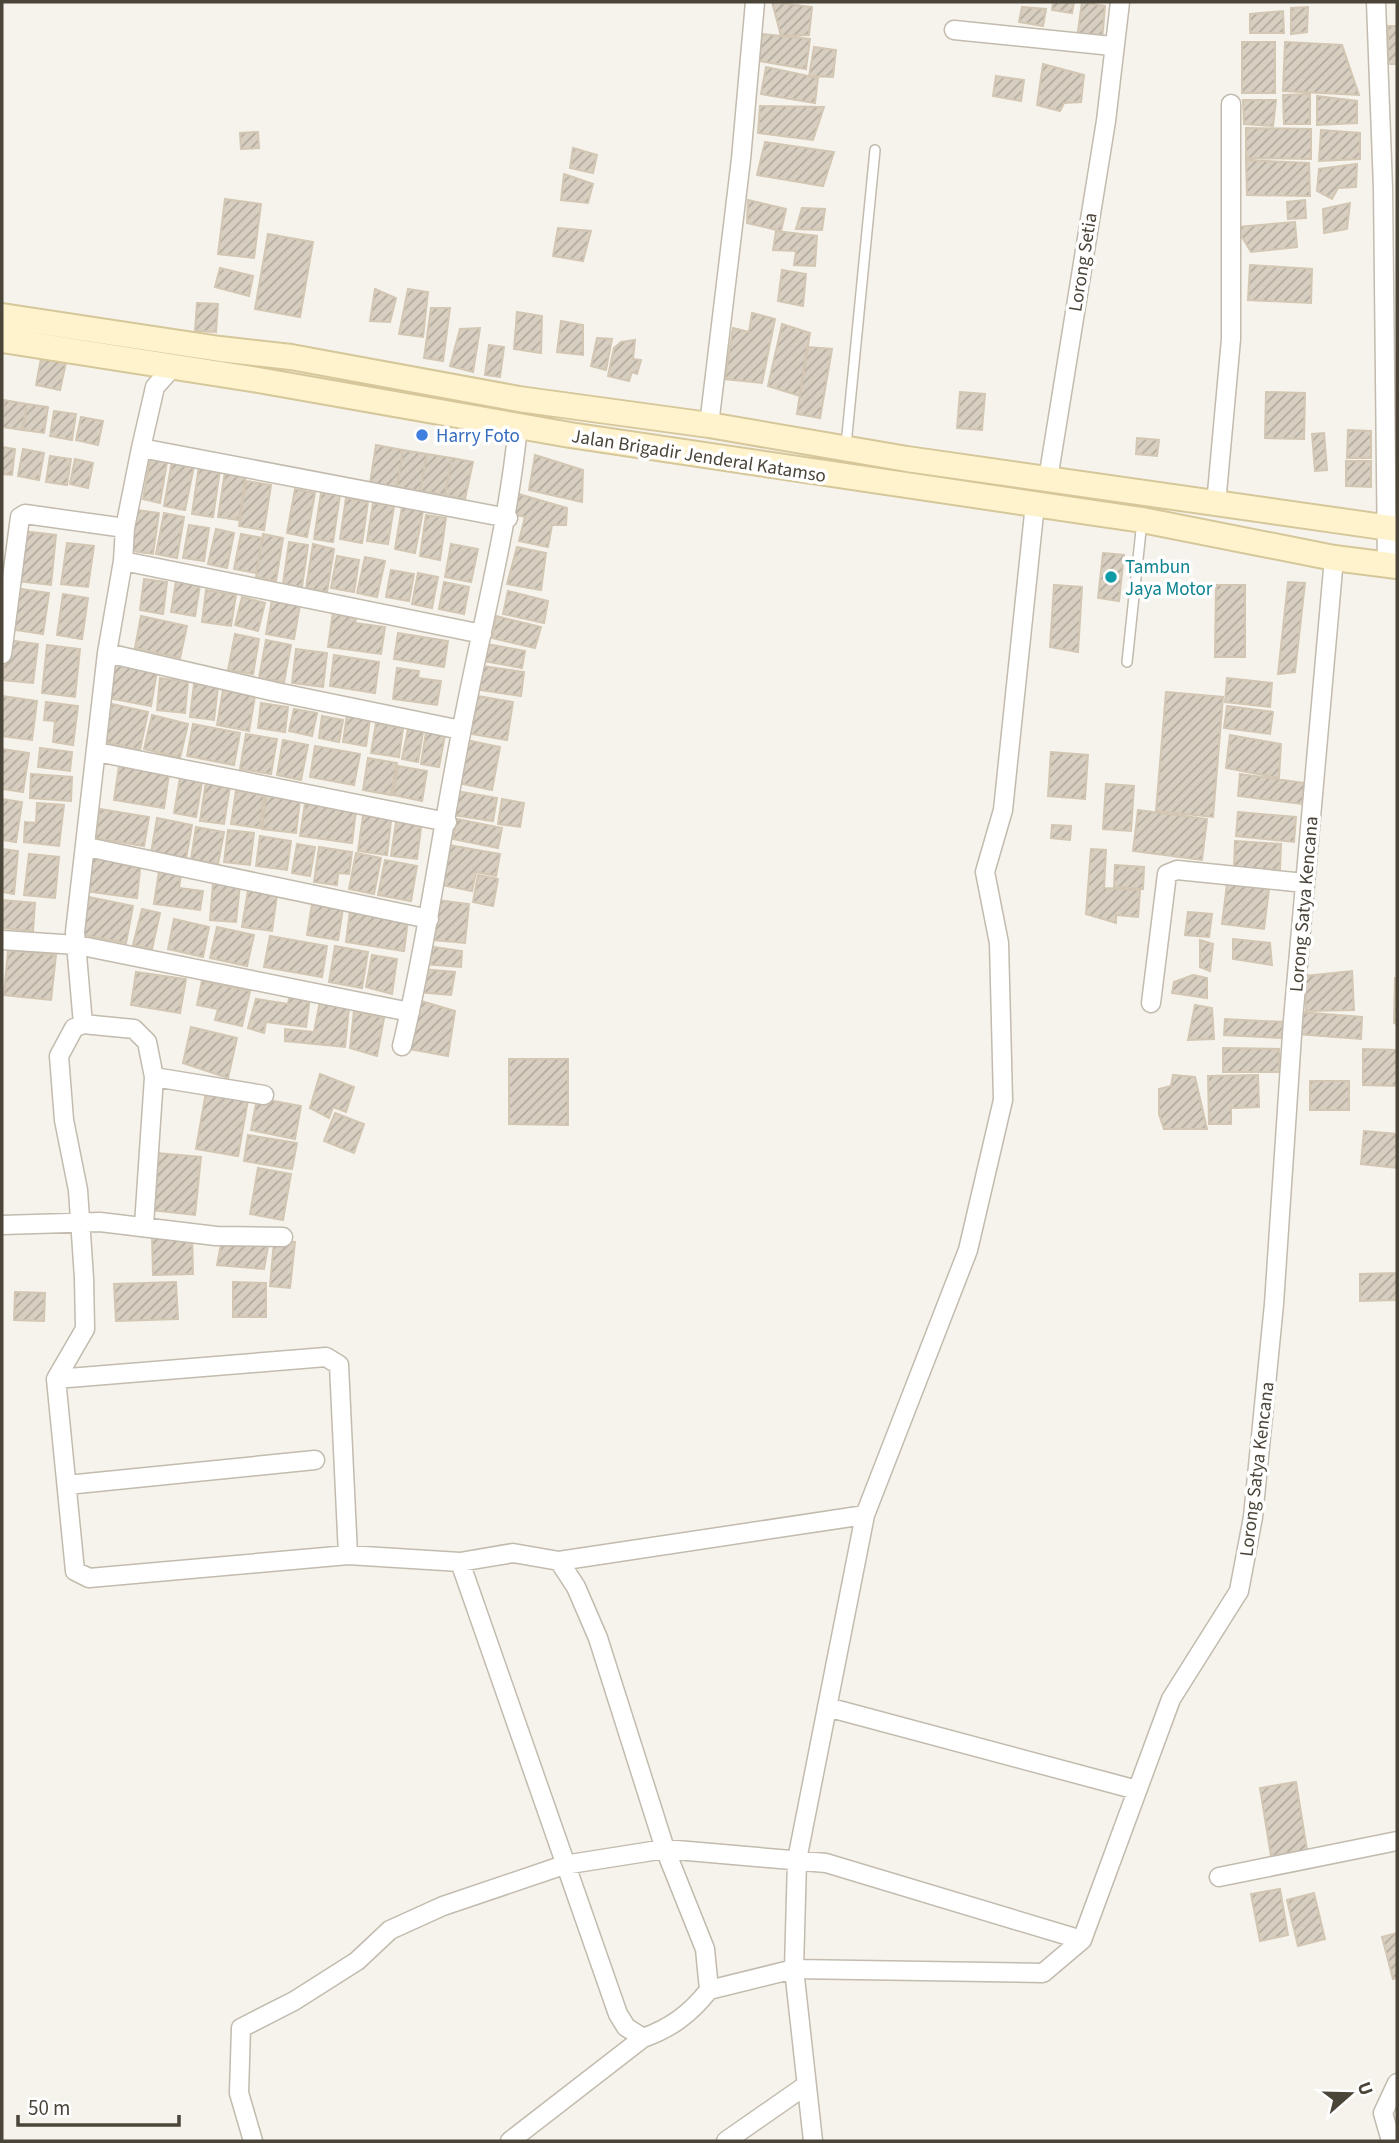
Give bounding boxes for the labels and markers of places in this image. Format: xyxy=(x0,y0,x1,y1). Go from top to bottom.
place label: Harry Foto xyxy=(436,423,520,450)
marker: Harry Foto xyxy=(414,427,430,443)
place label: Tambun Jaya Motor xyxy=(1125,554,1213,603)
marker: Tambun Jaya Motor xyxy=(1103,569,1119,585)

